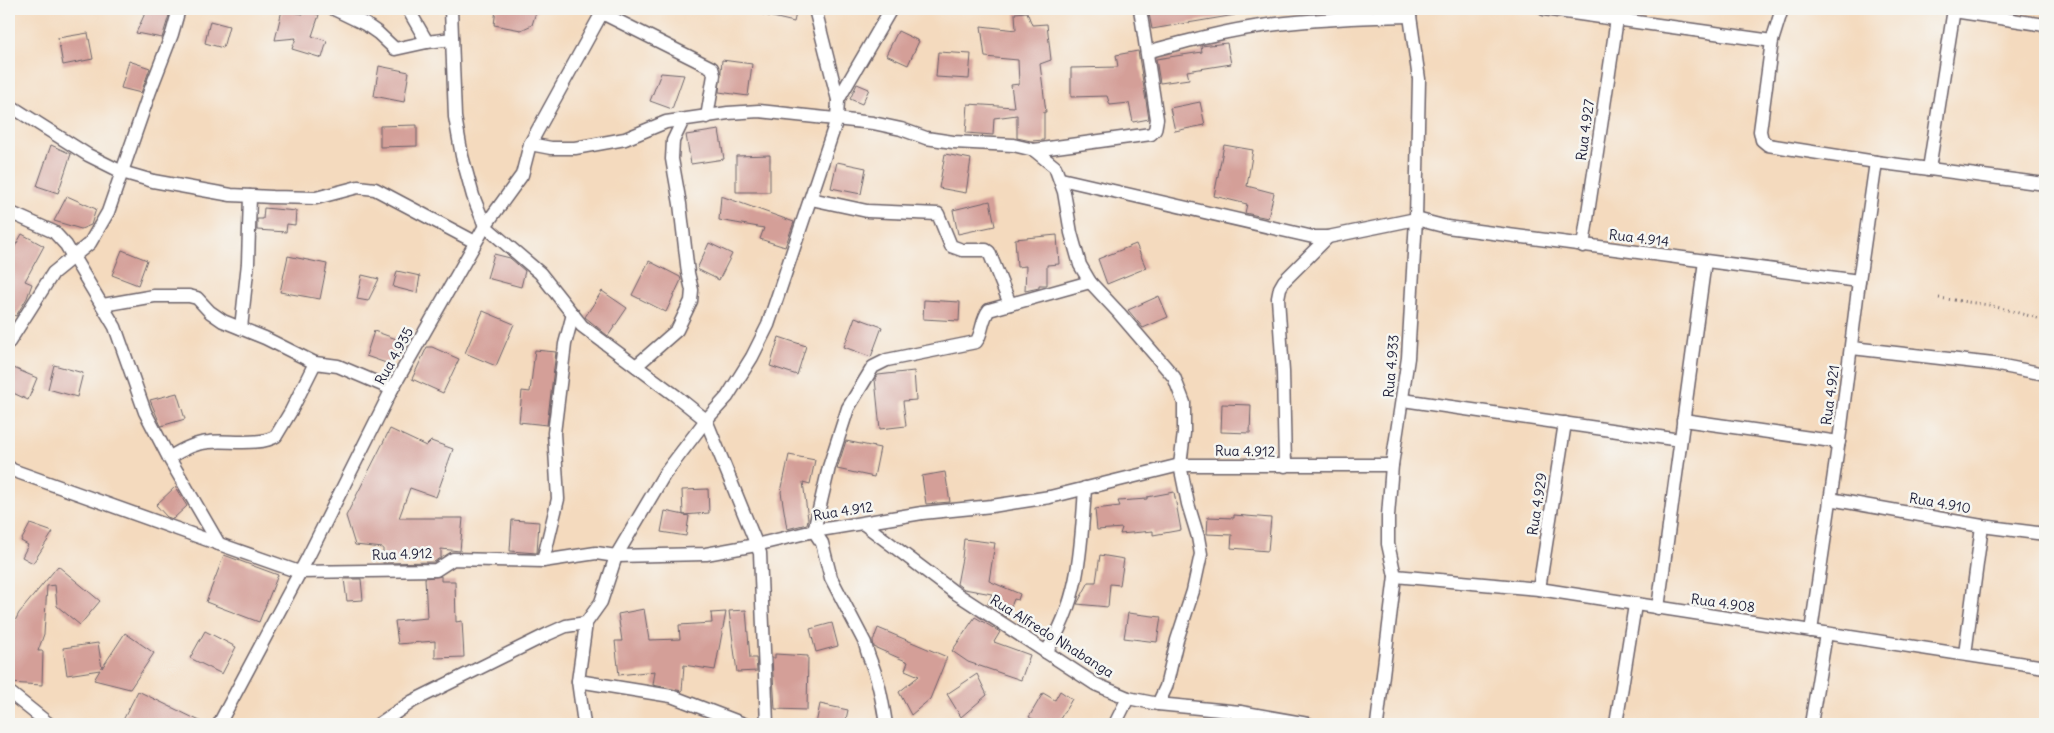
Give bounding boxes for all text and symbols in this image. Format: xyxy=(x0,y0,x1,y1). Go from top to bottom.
street label: Rua 4.927 xyxy=(1572,98,1598,162)
street label: Rua 4.914 xyxy=(1608,225,1670,251)
street label: Rua 4.935 xyxy=(371,324,417,388)
street label: Rua 4.933 xyxy=(1379,334,1403,398)
street label: Rua 4.921 xyxy=(1817,364,1843,426)
street label: Rua 4.912 xyxy=(1215,441,1276,461)
street label: Rua 4.929 xyxy=(1523,471,1551,537)
street label: Rua 4.910 xyxy=(1908,489,1972,517)
street label: Rua 4.912 xyxy=(812,497,875,525)
street label: Rua 4.912 xyxy=(371,544,433,564)
street label: Rua 4.908 xyxy=(1690,590,1756,616)
street label: Rua Alfredo Nhabanga xyxy=(987,591,1117,681)

